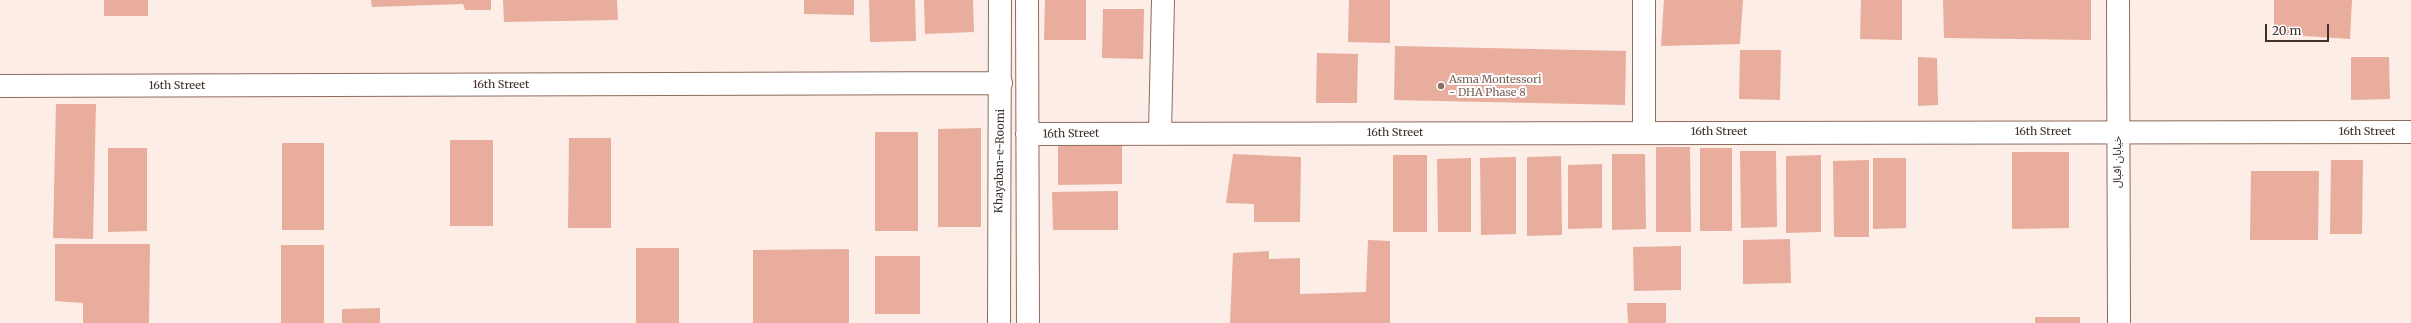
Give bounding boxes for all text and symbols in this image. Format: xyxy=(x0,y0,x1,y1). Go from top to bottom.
scale bar xyxy=(2267,16,2331,42)
text: 20 m xyxy=(2272,23,2301,38)
place label: Asma Montessori - DHA Phase 8 xyxy=(1449,73,1541,99)
street label: 16th Street xyxy=(473,78,529,92)
street label: 16th Street xyxy=(149,79,205,93)
marker: Asma Montessori - DHA Phase 8 xyxy=(1436,81,1446,91)
street label: Khayaban-e-Roomi xyxy=(992,109,1008,213)
street label: 16th Street xyxy=(1691,125,1747,139)
street label: 16th Street xyxy=(2015,125,2071,139)
street label: 16th Street xyxy=(2339,125,2395,139)
street label: 16th Street xyxy=(1367,126,1423,140)
street label: 16th Street xyxy=(1043,127,1099,141)
street label: خیابان اقبال xyxy=(2111,136,2125,188)

